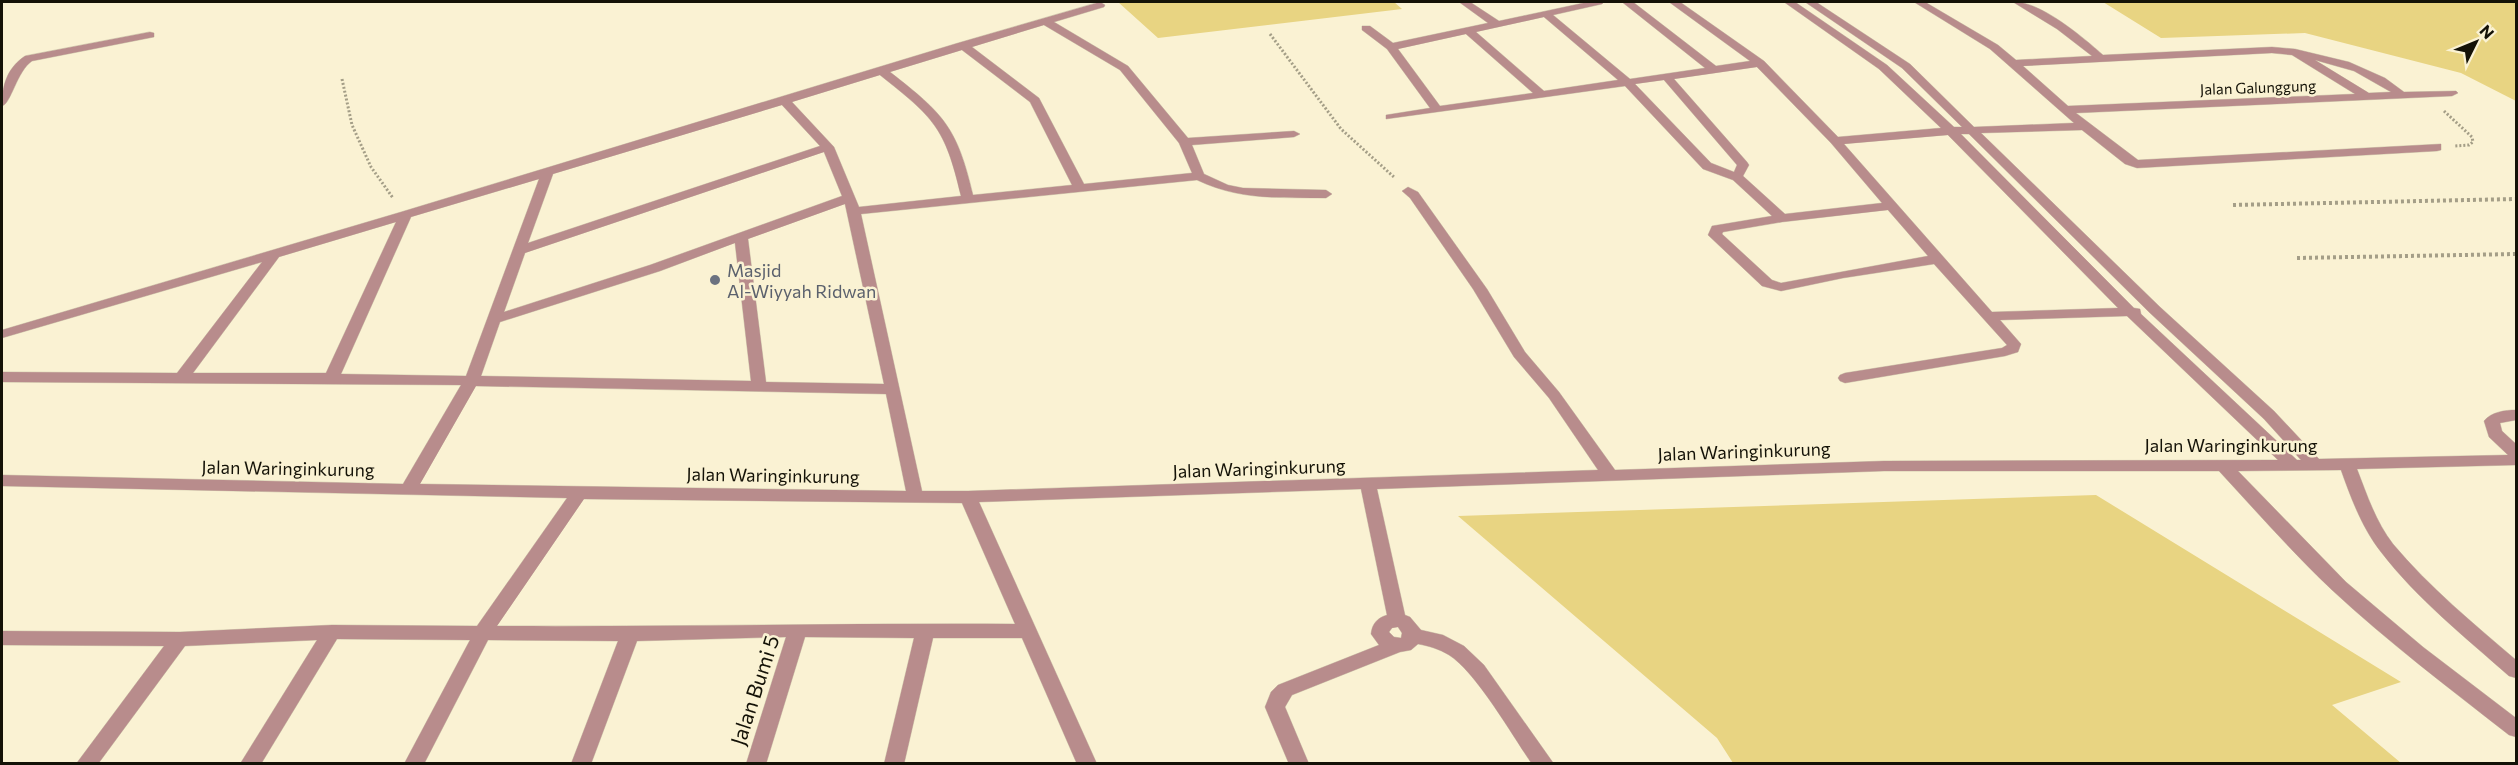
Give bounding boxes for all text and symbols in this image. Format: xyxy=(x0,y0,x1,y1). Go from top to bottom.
north arrow xyxy=(2446,12,2506,72)
text: N xyxy=(2476,21,2498,42)
street label: Jalan Galunggung xyxy=(2200,76,2316,98)
place label: Masjid Al-Wiyyah Ridwan xyxy=(727,259,876,302)
marker: Masjid Al-Wiyyah Ridwan xyxy=(708,273,722,287)
street label: Jalan Waringinkurung xyxy=(2144,434,2318,456)
street label: Jalan Waringinkurung xyxy=(1657,437,1831,465)
street label: Jalan Waringinkurung xyxy=(1172,454,1346,482)
street label: Jalan Waringinkurung xyxy=(201,455,375,481)
street label: Jalan Waringinkurung xyxy=(686,462,860,488)
street label: Jalan Bumi 5 xyxy=(724,632,784,748)

